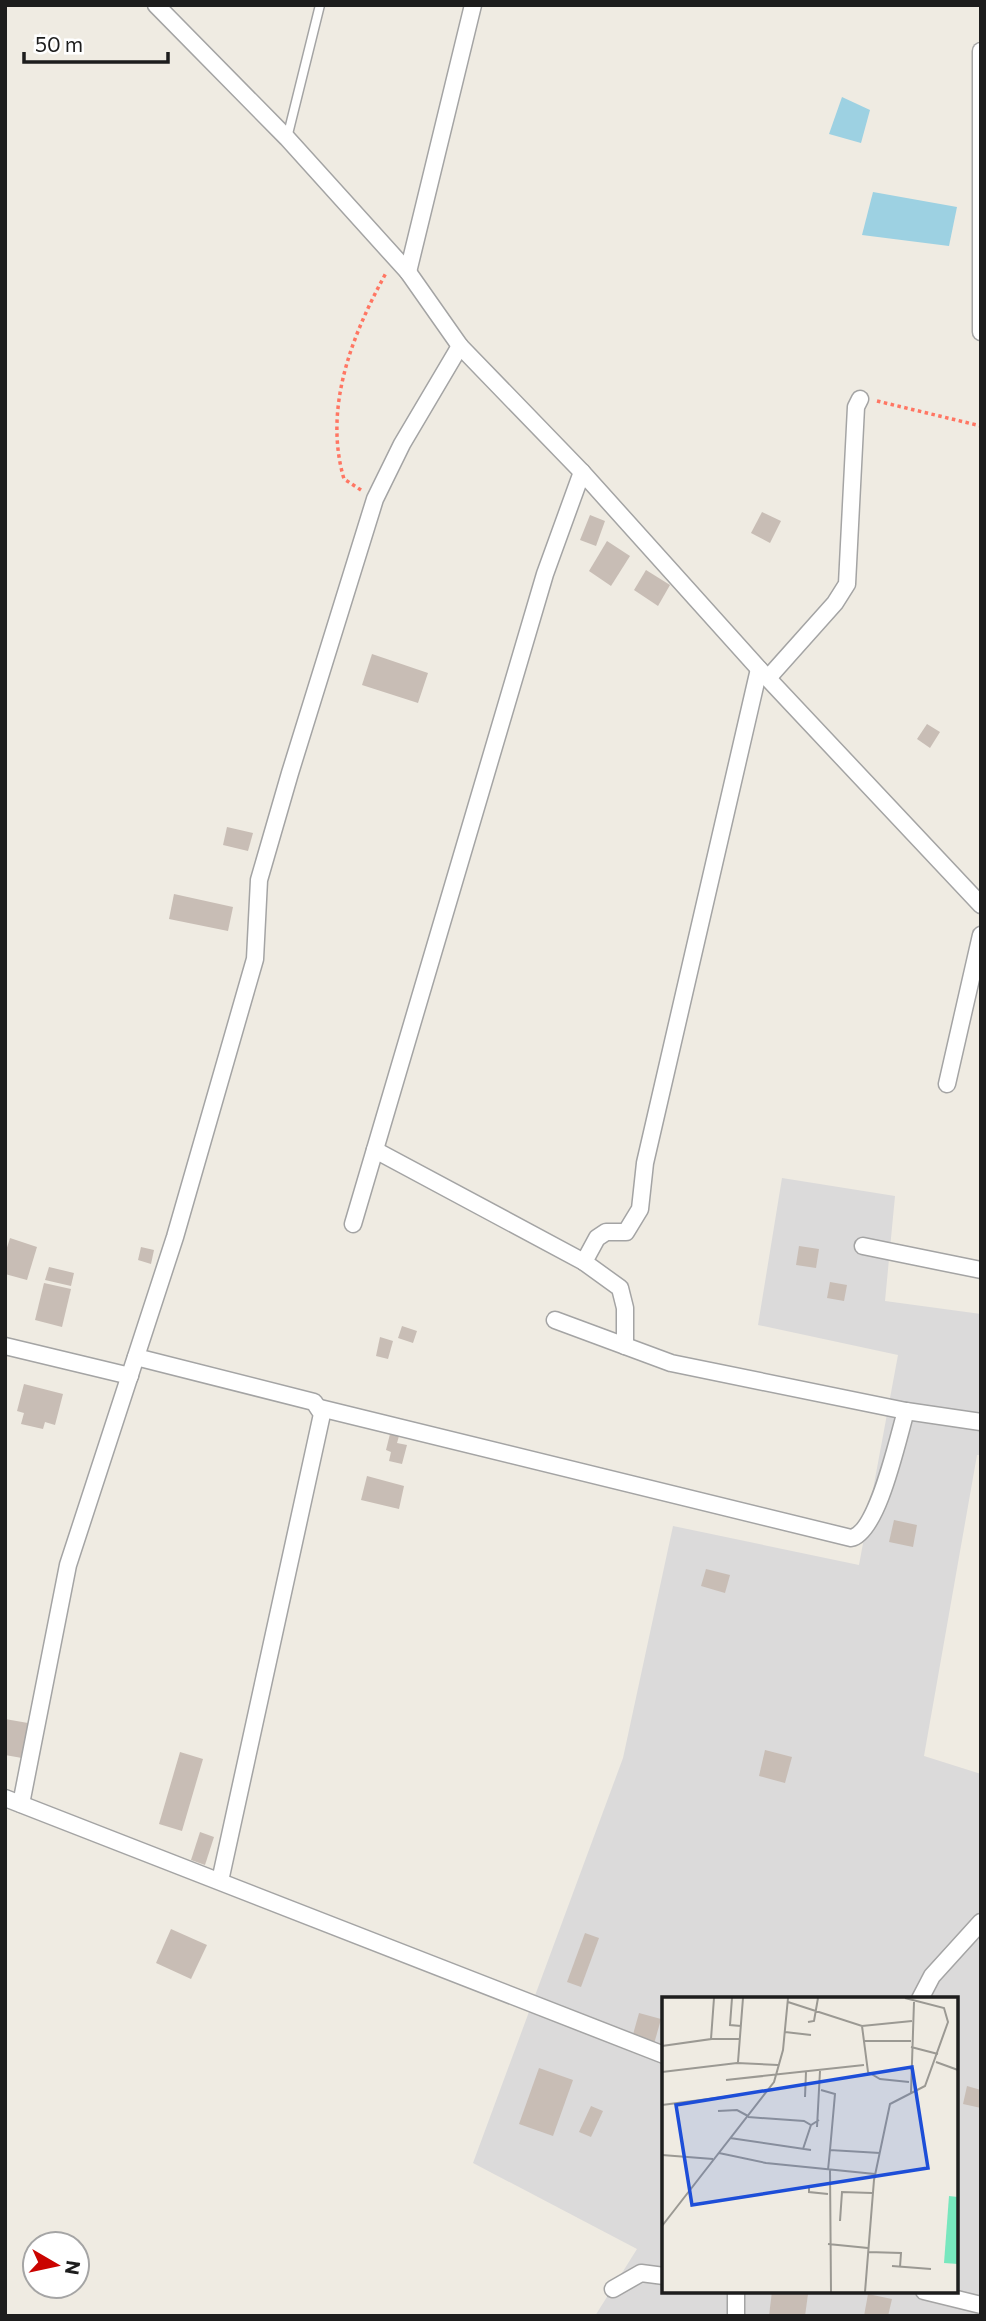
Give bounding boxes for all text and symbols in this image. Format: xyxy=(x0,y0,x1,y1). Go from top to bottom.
scale bar xyxy=(24,21,168,65)
text: 50 m xyxy=(35,31,83,56)
inset map xyxy=(662,1997,958,2293)
north arrow xyxy=(21,2230,91,2300)
text: N xyxy=(61,2259,86,2277)

